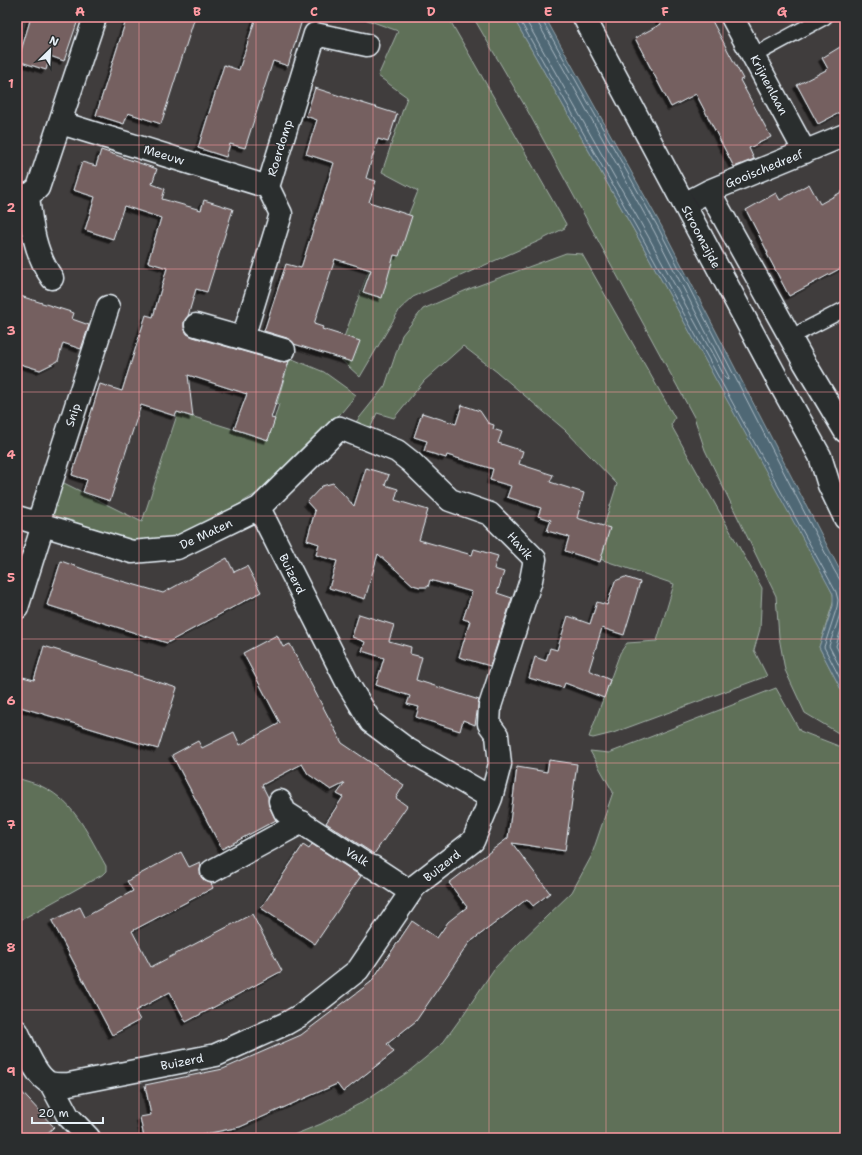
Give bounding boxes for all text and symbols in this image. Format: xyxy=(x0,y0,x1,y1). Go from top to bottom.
text: A xyxy=(75,3,85,20)
text: B xyxy=(193,3,201,20)
text: C xyxy=(310,3,318,20)
text: D xyxy=(426,3,436,20)
text: E xyxy=(544,3,553,20)
text: F xyxy=(661,3,669,20)
text: G xyxy=(777,3,788,20)
north arrow xyxy=(30,30,70,70)
text: N xyxy=(47,33,61,50)
street label: Krijnenlaan xyxy=(746,52,792,118)
text: 1 xyxy=(8,75,14,92)
street label: Roerdomp xyxy=(264,117,296,178)
street label: Meeuw xyxy=(141,141,187,169)
street label: Gooischedreef xyxy=(723,146,806,192)
text: 2 xyxy=(6,199,16,216)
street label: Stroomzijde xyxy=(678,203,724,271)
text: 3 xyxy=(6,322,16,339)
street label: Snip xyxy=(62,401,84,429)
text: 4 xyxy=(6,446,16,463)
street label: De Maten xyxy=(177,515,235,553)
street label: Havik xyxy=(503,529,537,563)
street label: Buizerd xyxy=(275,551,309,597)
text: 5 xyxy=(7,569,15,586)
text: 6 xyxy=(6,692,16,709)
text: 7 xyxy=(6,816,16,833)
street label: Valk xyxy=(342,844,372,870)
street label: Buizerd xyxy=(420,846,464,886)
text: 8 xyxy=(6,939,16,956)
street label: Buizerd xyxy=(159,1050,205,1074)
text: 9 xyxy=(6,1063,16,1080)
scale bar xyxy=(32,1099,103,1125)
text: 20 m xyxy=(38,1105,69,1121)

